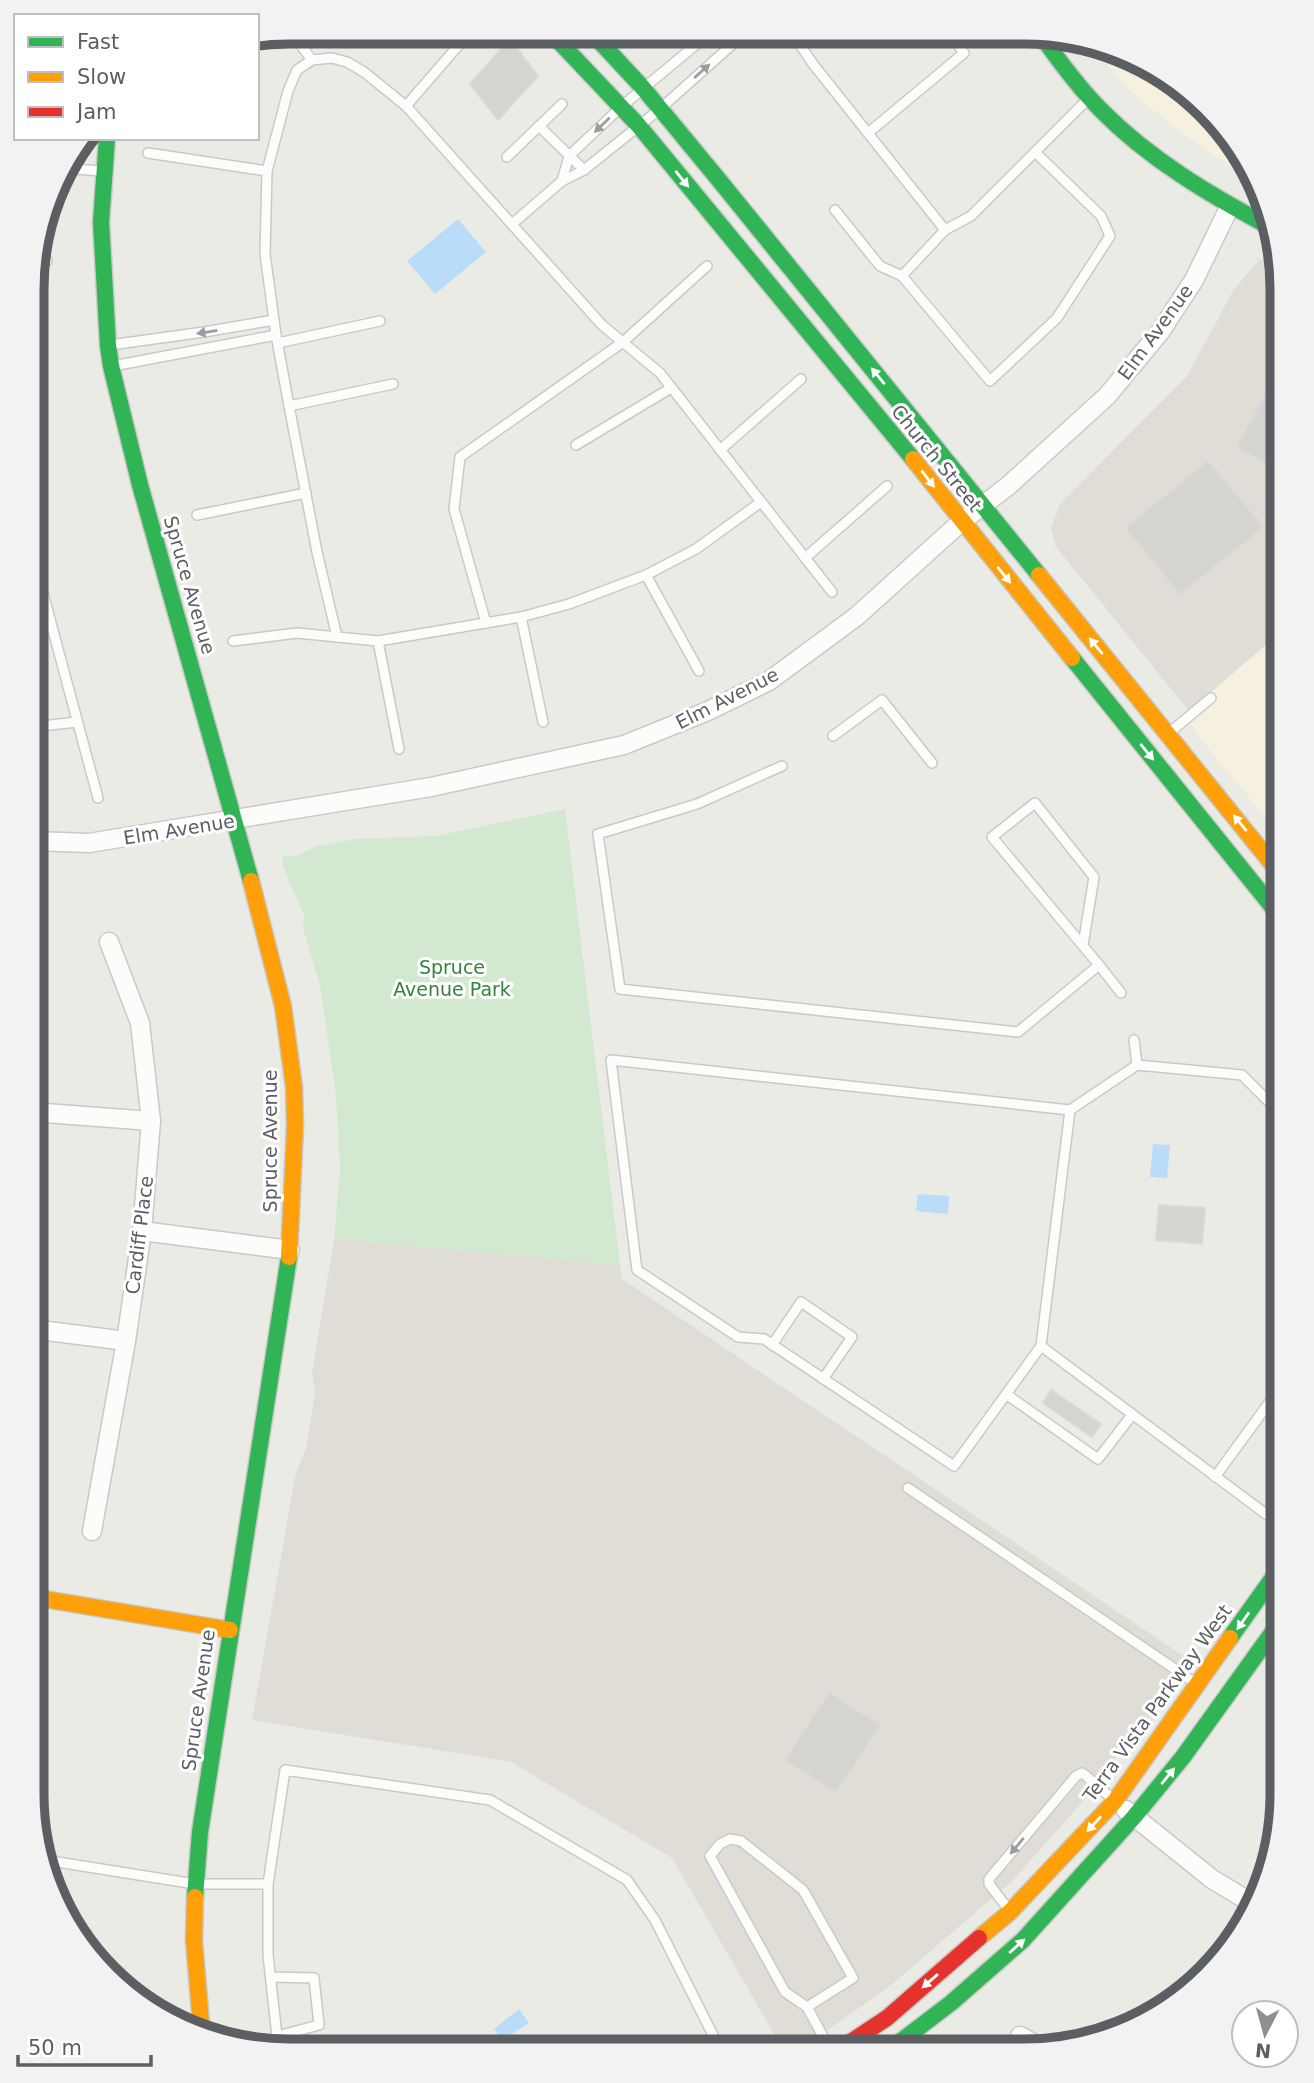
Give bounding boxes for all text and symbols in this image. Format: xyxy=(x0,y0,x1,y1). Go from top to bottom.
legend xyxy=(14,14,259,140)
text: Fast xyxy=(77,30,119,54)
one-way arrow xyxy=(694,64,711,79)
text: Slow xyxy=(77,65,126,89)
text: Jam xyxy=(75,100,117,124)
one-way arrow xyxy=(594,116,611,133)
one-way arrow xyxy=(674,170,689,187)
street label: Elm Avenue xyxy=(1113,280,1197,384)
one-way arrow xyxy=(196,327,218,338)
one-way arrow xyxy=(871,367,886,384)
street label: Church Street xyxy=(887,400,987,516)
one-way arrow xyxy=(921,470,935,488)
street label: Spruce Avenue xyxy=(160,513,220,657)
one-way arrow xyxy=(997,565,1012,583)
one-way arrow xyxy=(1089,638,1104,655)
street label: Elm Avenue xyxy=(672,663,782,733)
one-way arrow xyxy=(1140,742,1155,760)
street label: Elm Avenue xyxy=(122,809,236,849)
one-way arrow xyxy=(1233,814,1247,832)
park label: Spruce Avenue Park xyxy=(393,956,511,1000)
street label: Spruce Avenue xyxy=(259,1070,281,1212)
street label: Cardiff Place xyxy=(121,1174,157,1296)
street label: Terra Vista Parkway West xyxy=(1078,1600,1236,1807)
one-way arrow xyxy=(1236,1612,1250,1630)
street label: Spruce Avenue xyxy=(177,1628,219,1772)
one-way arrow xyxy=(1160,1767,1175,1784)
one-way arrow xyxy=(1086,1815,1102,1832)
one-way arrow xyxy=(1010,1838,1025,1855)
one-way arrow xyxy=(1008,1938,1025,1954)
one-way arrow xyxy=(921,1973,939,1989)
north arrow xyxy=(1230,1999,1300,2069)
scale bar xyxy=(18,2024,150,2068)
text: 50 m xyxy=(28,2036,82,2060)
text: N xyxy=(1254,2039,1272,2063)

